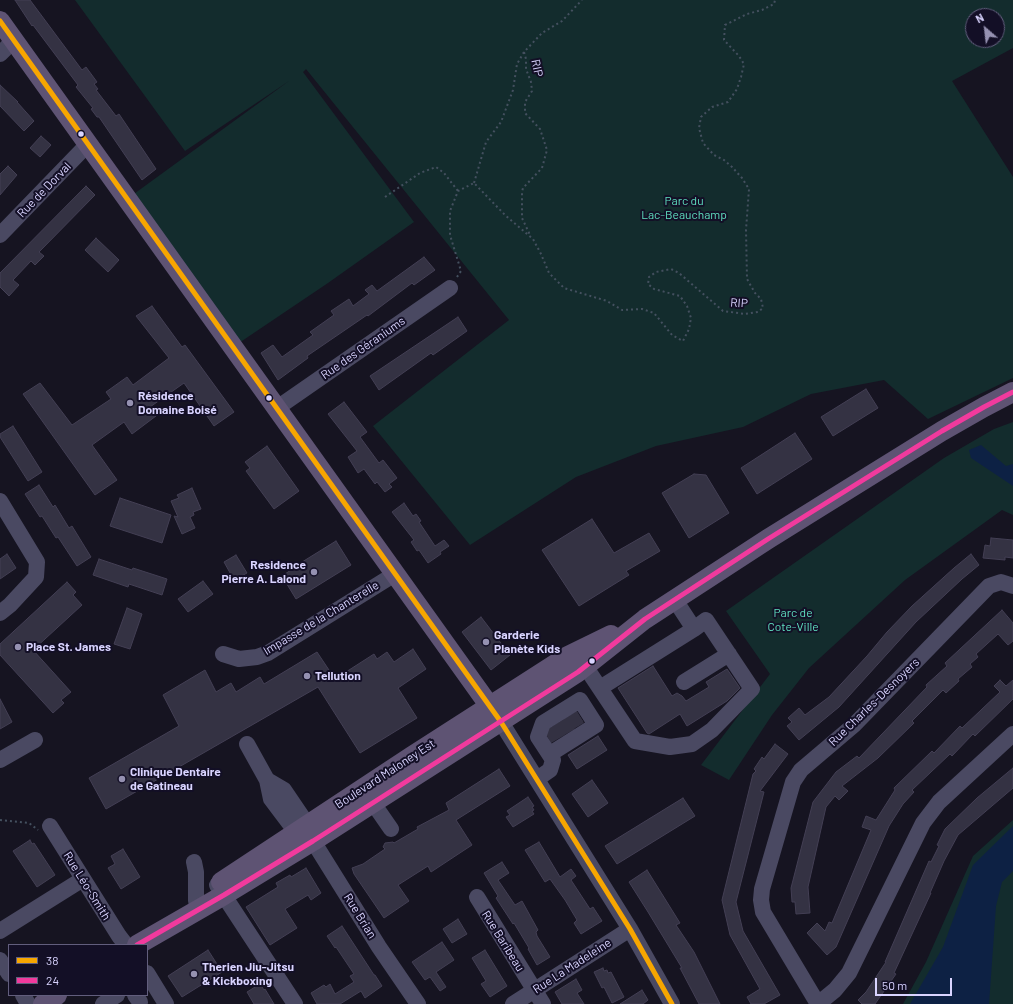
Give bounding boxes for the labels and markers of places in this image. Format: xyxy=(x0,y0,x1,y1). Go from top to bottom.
unlabelled marker xyxy=(76,129,86,139)
place label: Résidence Domaine Boisé xyxy=(138,389,217,417)
unlabelled marker xyxy=(264,393,274,403)
marker: Résidence Domaine Boisé xyxy=(125,398,135,408)
place label: Residence Pierre A. Lalond xyxy=(221,558,306,586)
marker: Residence Pierre A. Lalond xyxy=(309,567,319,577)
place label: Garderie Planète Kids xyxy=(494,628,560,656)
marker: Garderie Planète Kids xyxy=(481,637,491,647)
place label: Place St. James xyxy=(26,640,111,654)
marker: Place St. James xyxy=(13,642,23,652)
unlabelled marker xyxy=(587,656,597,666)
place label: Tellution xyxy=(315,669,361,683)
marker: Tellution xyxy=(302,671,312,681)
place label: Clinique Dentaire de Gatineau xyxy=(130,765,221,793)
marker: Clinique Dentaire de Gatineau xyxy=(117,774,127,784)
place label: Therien Jiu-Jitsu & Kickboxing xyxy=(202,960,294,988)
marker: Therien Jiu-Jitsu & Kickboxing xyxy=(189,969,199,979)

